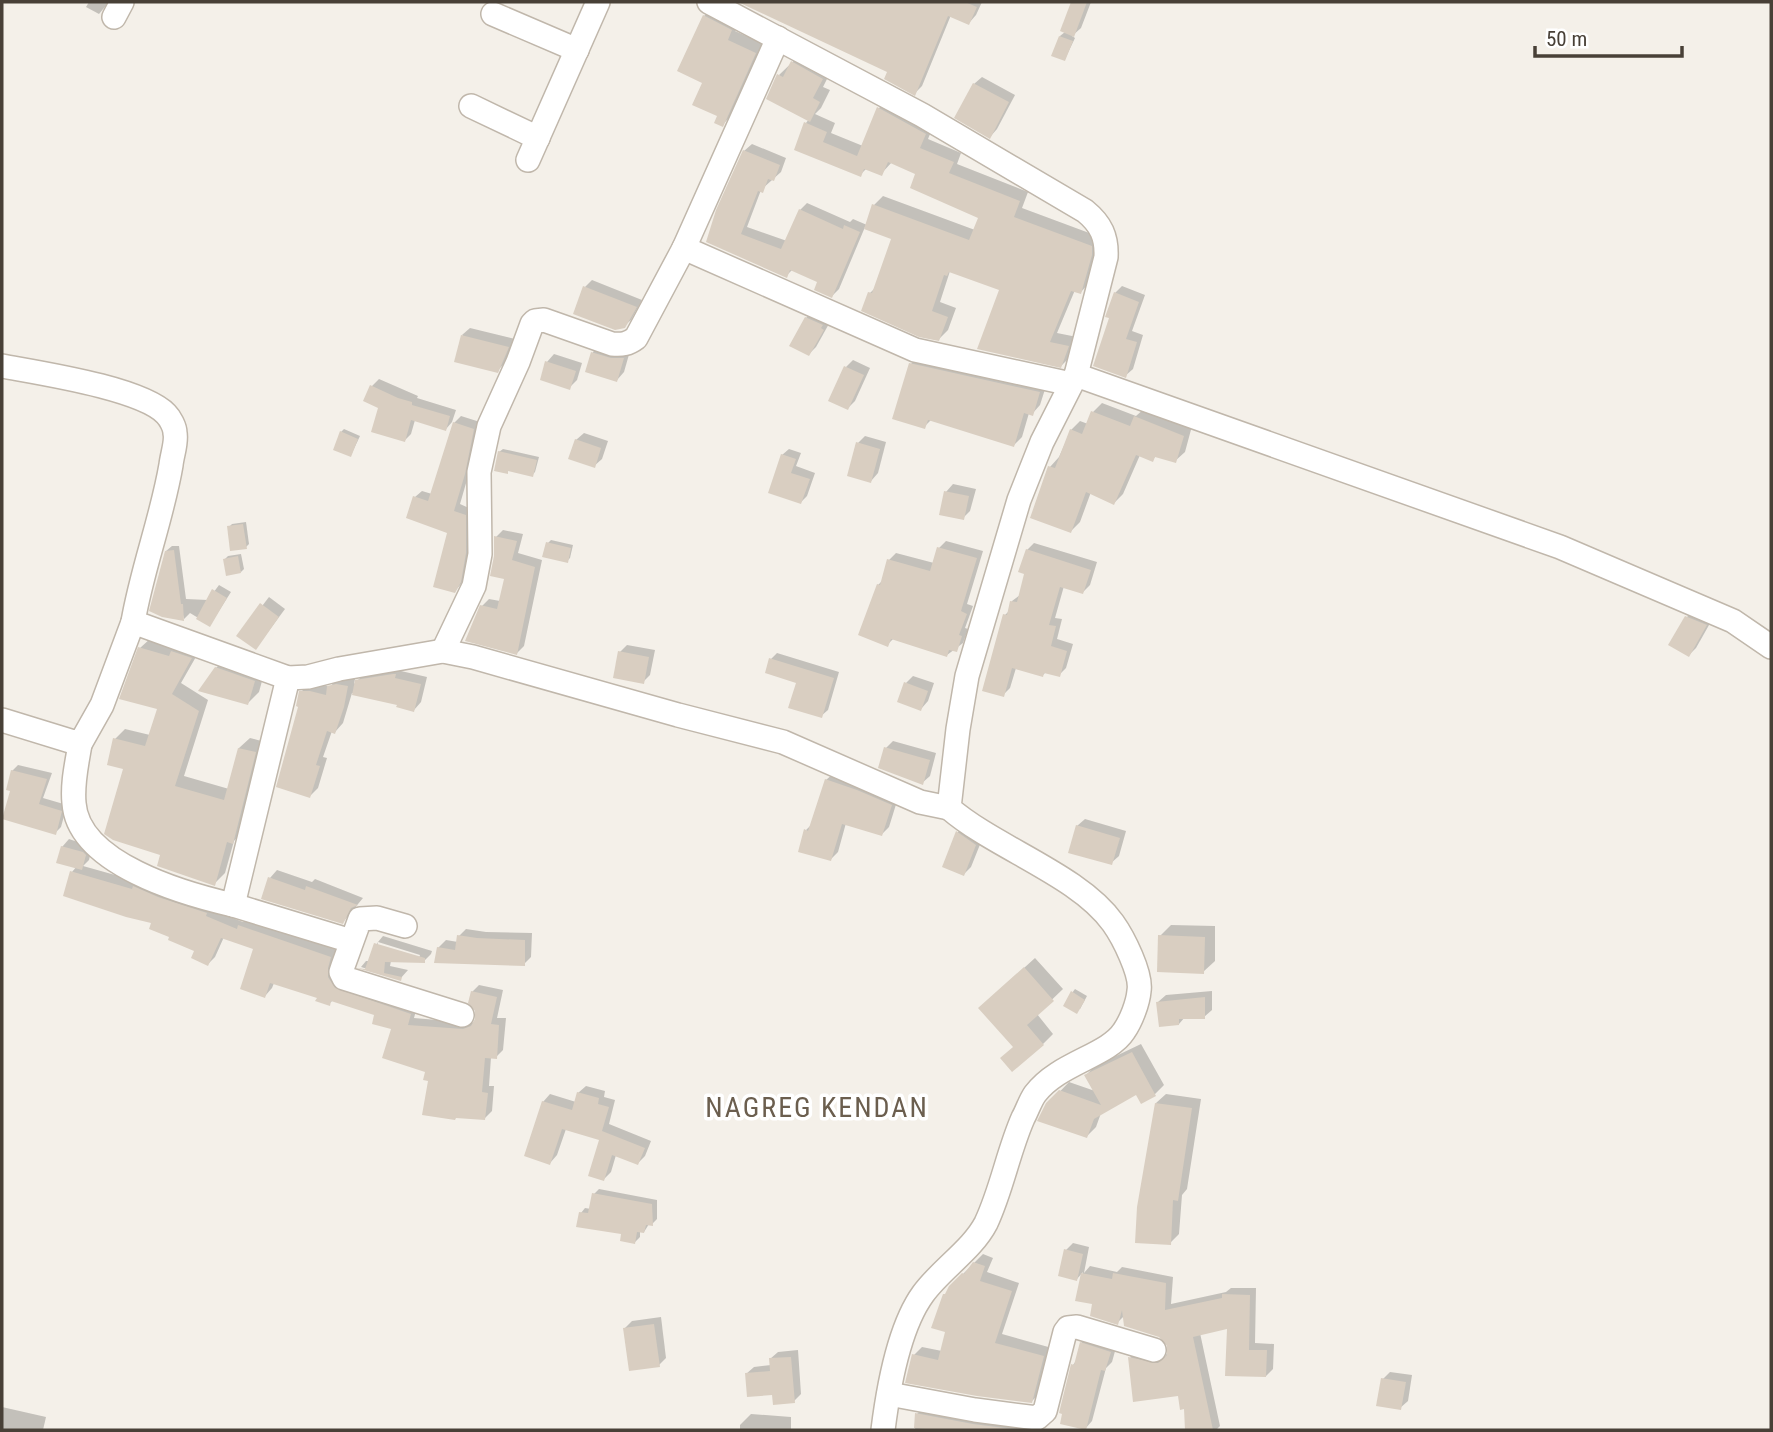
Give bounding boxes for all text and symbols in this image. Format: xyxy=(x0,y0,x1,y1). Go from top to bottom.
scale bar xyxy=(1535,14,1682,58)
text: 50 m xyxy=(1546,27,1587,51)
district label: NAGREG KENDAN xyxy=(705,1091,929,1124)

